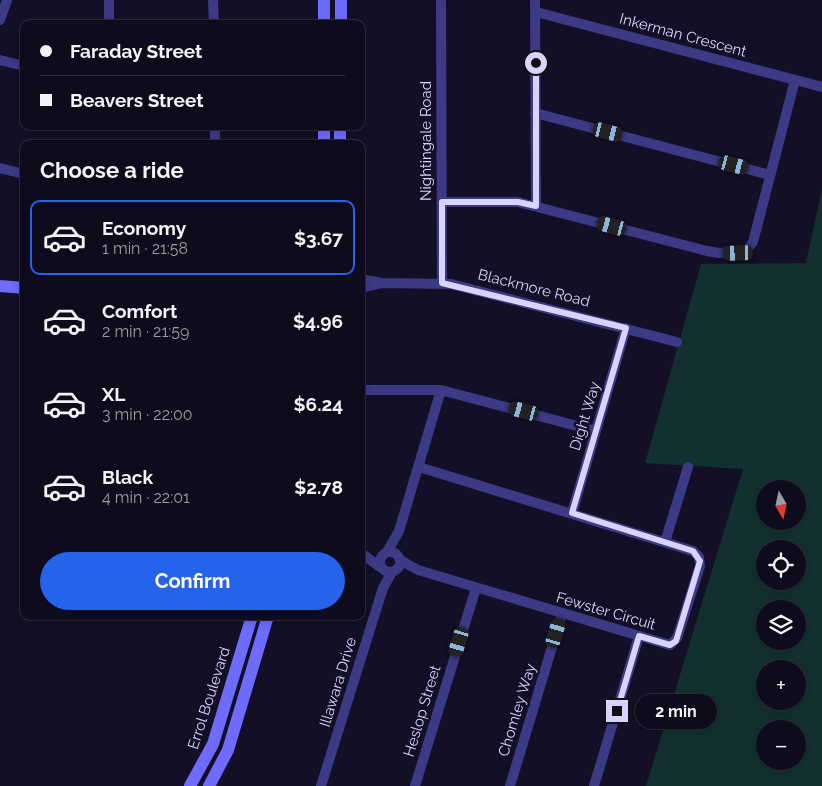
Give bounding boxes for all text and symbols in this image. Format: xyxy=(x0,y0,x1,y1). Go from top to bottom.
street label: Inkerman Crescent xyxy=(618,9,748,61)
text: Faraday Street xyxy=(70,40,202,62)
route start xyxy=(525,52,547,74)
street label: Nightingale Road xyxy=(417,81,435,201)
text: Beavers Street xyxy=(70,89,204,111)
car xyxy=(591,121,624,143)
car xyxy=(717,154,750,176)
text: Choose a ride xyxy=(40,157,184,183)
icon: car xyxy=(42,215,87,260)
car xyxy=(595,215,628,237)
text: Economy xyxy=(102,217,186,239)
text: $3.67 xyxy=(294,227,343,249)
text: 1 min · 21:58 xyxy=(102,239,188,258)
car xyxy=(722,245,753,261)
street label: Blackmore Road xyxy=(476,265,592,311)
icon: car xyxy=(42,298,87,343)
text: Comfort xyxy=(102,300,177,322)
text: $4.96 xyxy=(293,310,343,332)
text: 2 min · 21:59 xyxy=(102,322,189,341)
street label: Dight Way xyxy=(566,379,604,453)
icon: car xyxy=(42,381,87,426)
text: XL xyxy=(102,383,125,405)
text: $6.24 xyxy=(294,393,343,415)
car xyxy=(507,400,540,422)
text: 3 min · 22:00 xyxy=(102,405,193,424)
icon: car xyxy=(42,464,87,509)
text: Black xyxy=(102,466,153,488)
text: $2.78 xyxy=(294,476,343,498)
north arrow xyxy=(756,480,806,530)
map controls xyxy=(756,480,806,770)
text: 4 min · 22:01 xyxy=(102,488,190,507)
button: locate xyxy=(756,540,806,590)
button: Confirm xyxy=(40,552,345,610)
street label: Fewster Circuit xyxy=(554,588,658,634)
button: layers xyxy=(756,600,806,650)
car xyxy=(544,616,567,650)
car xyxy=(447,625,470,659)
street label: Illawara Drive xyxy=(316,635,360,729)
street label: Errol Boulevard xyxy=(184,645,234,751)
button: + xyxy=(756,660,806,710)
street label: Chomley Way xyxy=(494,661,540,759)
street label: Heslop Street xyxy=(400,663,444,759)
callout: 2 min xyxy=(634,694,717,728)
route end xyxy=(606,700,628,722)
text: 2 min xyxy=(655,702,697,721)
button: − xyxy=(756,720,806,770)

